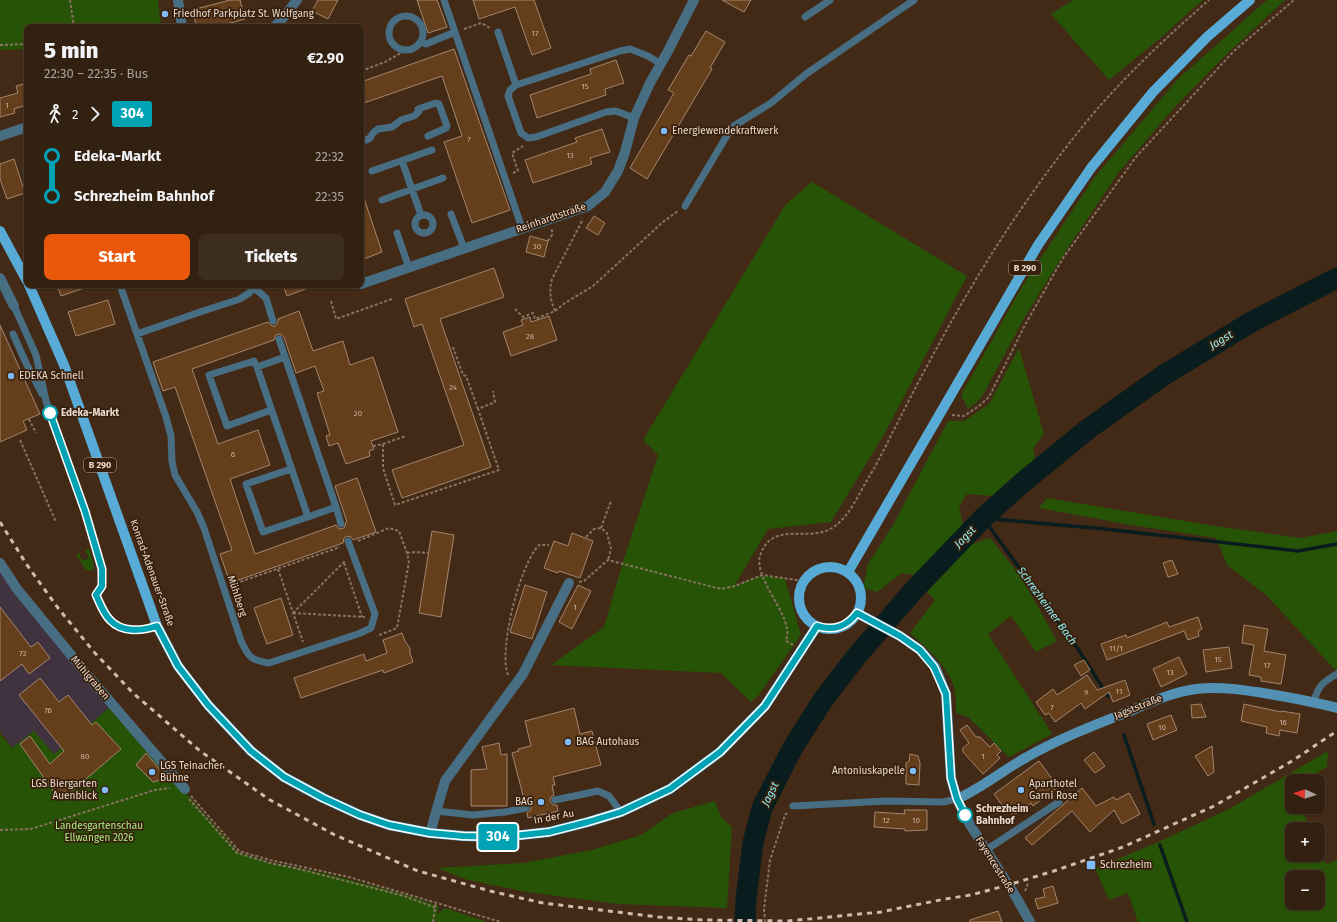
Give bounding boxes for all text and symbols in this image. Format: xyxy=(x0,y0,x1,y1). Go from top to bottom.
place label: Friedhof Parkplatz St. Wolfgang xyxy=(173,8,315,20)
marker: Friedhof Parkplatz St. Wolfgang xyxy=(160,9,170,19)
house number: 17 xyxy=(531,29,539,38)
text: 5 min xyxy=(44,37,98,64)
text: €2.90 xyxy=(307,49,344,67)
text: 22:30 – 22:35 · Bus xyxy=(44,66,148,81)
house number: 15 xyxy=(581,82,589,91)
house number: 1 xyxy=(5,101,9,110)
icon: walk xyxy=(44,103,66,125)
icon: forward xyxy=(84,103,106,125)
text: 304 xyxy=(120,105,144,122)
text: 2 xyxy=(72,107,78,122)
place label: Energiewendekraftwerk xyxy=(672,125,779,137)
marker: Energiewendekraftwerk xyxy=(659,126,669,136)
house number: 7 xyxy=(467,135,471,144)
text: Edeka-Markt xyxy=(74,147,161,165)
text: 22:32 xyxy=(315,149,344,164)
house number: 13 xyxy=(566,151,574,160)
text: Schrezheim Bahnhof xyxy=(74,187,214,205)
text: 22:35 xyxy=(315,189,344,204)
street label: Reinhardtstraße xyxy=(514,200,588,236)
button: Start xyxy=(44,234,190,280)
button: Tickets xyxy=(198,234,344,280)
house number: 30 xyxy=(533,242,542,251)
road number: B 290 xyxy=(1009,261,1041,275)
water label: Jagst xyxy=(1206,328,1235,353)
house number: 28 xyxy=(526,332,535,341)
place label: EDEKA Schnell xyxy=(19,370,84,382)
marker: EDEKA Schnell xyxy=(6,371,16,381)
house number: 24 xyxy=(449,383,458,392)
marker: Edeka-Markt xyxy=(42,405,58,421)
place label: Edeka-Markt xyxy=(61,407,119,419)
house number: 20 xyxy=(354,409,363,418)
house number: 6 xyxy=(231,450,235,459)
road number: B 290 xyxy=(84,458,116,472)
street label: Konrad-Adenauer-Straße xyxy=(127,518,177,628)
water label: Jagst xyxy=(951,523,978,551)
water label: Schrezheimer Bach xyxy=(1014,564,1080,648)
street label: Mühlberg xyxy=(225,574,250,619)
house number: 1 xyxy=(573,603,577,612)
house number: 11/1 xyxy=(1109,644,1123,653)
house number: 72 xyxy=(19,649,27,658)
street label: Mühlgraben xyxy=(68,654,112,702)
house number: 15 xyxy=(1214,655,1222,664)
house number: 17 xyxy=(1263,661,1271,670)
house number: 13 xyxy=(1166,668,1174,677)
house number: 11 xyxy=(1116,687,1122,696)
house number: 9 xyxy=(1084,688,1088,697)
street label: Jagststraße xyxy=(1112,692,1164,722)
house number: 7 xyxy=(1050,703,1054,712)
house number: 76 xyxy=(44,706,52,715)
house number: 16 xyxy=(1279,718,1287,727)
house number: 10 xyxy=(1158,723,1166,732)
place label: BAG Autohaus xyxy=(576,736,640,748)
marker: BAG Autohaus xyxy=(563,737,573,747)
house number: 80 xyxy=(81,752,90,761)
house number: 1 xyxy=(981,752,985,761)
place label: LGS Teinacher Bühne xyxy=(160,760,223,784)
place label: Antoniuskapelle xyxy=(832,765,905,777)
marker: Antoniuskapelle xyxy=(908,766,918,776)
marker: LGS Teinacher Bühne xyxy=(147,767,157,777)
north arrow xyxy=(1285,774,1325,814)
map controls xyxy=(1285,774,1325,910)
place label: LGS Biergarten Auenblick xyxy=(31,778,98,802)
place label: Aparthotel Garni Rose xyxy=(1029,778,1078,802)
water label: Jagst xyxy=(758,780,781,809)
marker: LGS Biergarten Auenblick xyxy=(100,785,110,795)
marker: Aparthotel Garni Rose xyxy=(1016,785,1026,795)
place label: BAG xyxy=(515,796,533,808)
marker: BAG xyxy=(536,797,546,807)
place label: Schrezheim Bahnhof xyxy=(976,803,1029,827)
street label: In der Au xyxy=(533,807,575,827)
marker: Schrezheim Bahnhof xyxy=(957,807,973,823)
house number: 12 xyxy=(882,816,890,825)
house number: 10 xyxy=(912,816,920,825)
park label: Landesgartenschau Ellwangen 2026 xyxy=(55,820,143,844)
button: + xyxy=(1285,822,1325,862)
line badge: 304 xyxy=(475,824,521,850)
text: 304 xyxy=(486,828,510,845)
street label: Fayencestraße xyxy=(973,834,1017,896)
marker: Schrezheim xyxy=(1085,859,1097,871)
place label: Schrezheim xyxy=(1100,859,1152,871)
button: − xyxy=(1285,870,1325,910)

